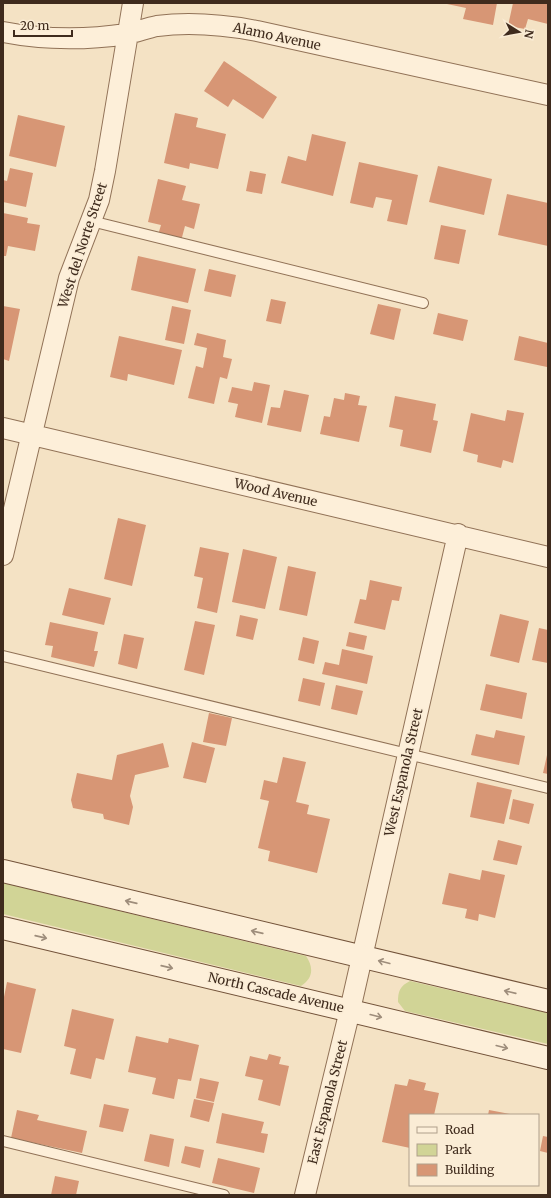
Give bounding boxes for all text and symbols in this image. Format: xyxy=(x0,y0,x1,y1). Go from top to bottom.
scale bar xyxy=(14,12,72,38)
north arrow xyxy=(499,12,539,52)
text: 20 m xyxy=(20,18,49,33)
street label: Alamo Avenue xyxy=(230,19,323,54)
text: N xyxy=(521,28,537,40)
street label: West del Norte Street xyxy=(54,180,111,311)
street label: Wood Avenue xyxy=(232,474,319,510)
street label: West Espanola Street xyxy=(380,706,427,839)
one-way arrow xyxy=(124,897,137,905)
one-way arrow xyxy=(251,928,264,935)
one-way arrow xyxy=(34,933,47,941)
one-way arrow xyxy=(377,958,390,965)
one-way arrow xyxy=(161,963,174,971)
street label: North Cascade Avenue xyxy=(206,969,346,1016)
one-way arrow xyxy=(504,988,517,996)
one-way arrow xyxy=(369,1013,382,1021)
street label: East Espanola Street xyxy=(304,1038,351,1166)
one-way arrow xyxy=(495,1044,508,1051)
legend xyxy=(409,1114,539,1186)
text: Road xyxy=(445,1122,474,1137)
text: Park xyxy=(445,1142,472,1157)
text: Building xyxy=(445,1162,495,1177)

